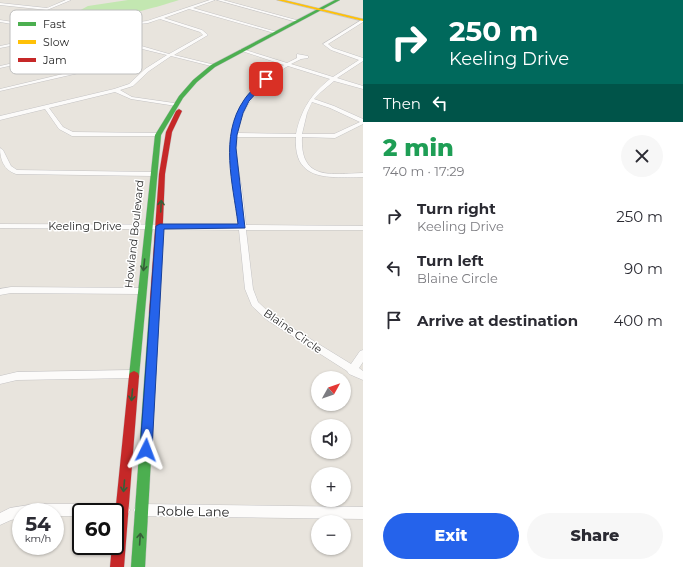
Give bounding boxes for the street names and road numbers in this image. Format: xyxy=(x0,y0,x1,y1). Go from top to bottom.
street label: Howland Boulevard xyxy=(121,179,147,289)
street label: Keeling Drive xyxy=(48,219,122,233)
street label: Blaine Circle xyxy=(261,306,325,357)
street label: Roble Lane xyxy=(156,502,230,520)

